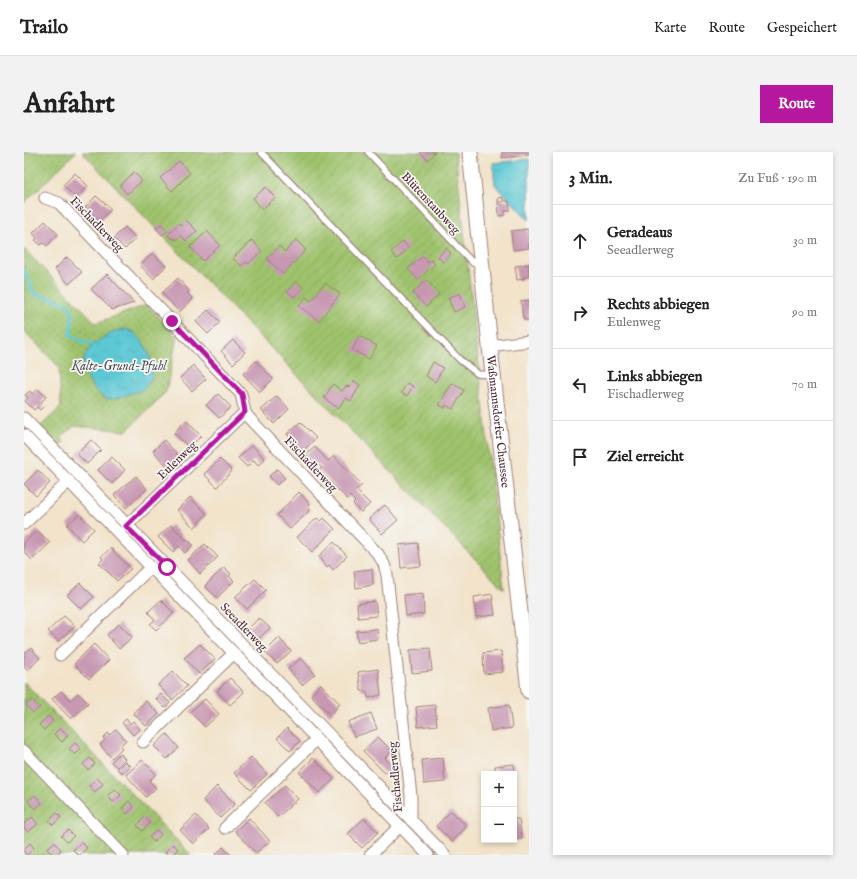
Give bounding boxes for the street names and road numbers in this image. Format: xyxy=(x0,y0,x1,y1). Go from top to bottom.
street label: Blütenstaubweg xyxy=(398,169,463,238)
street label: Fischadlerweg xyxy=(67,194,127,256)
street label: Waßmannsdorfer Chaussee xyxy=(483,354,513,489)
street label: Fischadlerweg xyxy=(281,433,341,496)
street label: Eulenweg xyxy=(154,437,201,483)
street label: Seeadlerweg xyxy=(217,600,271,655)
street label: Fischadlerweg xyxy=(385,740,406,813)

